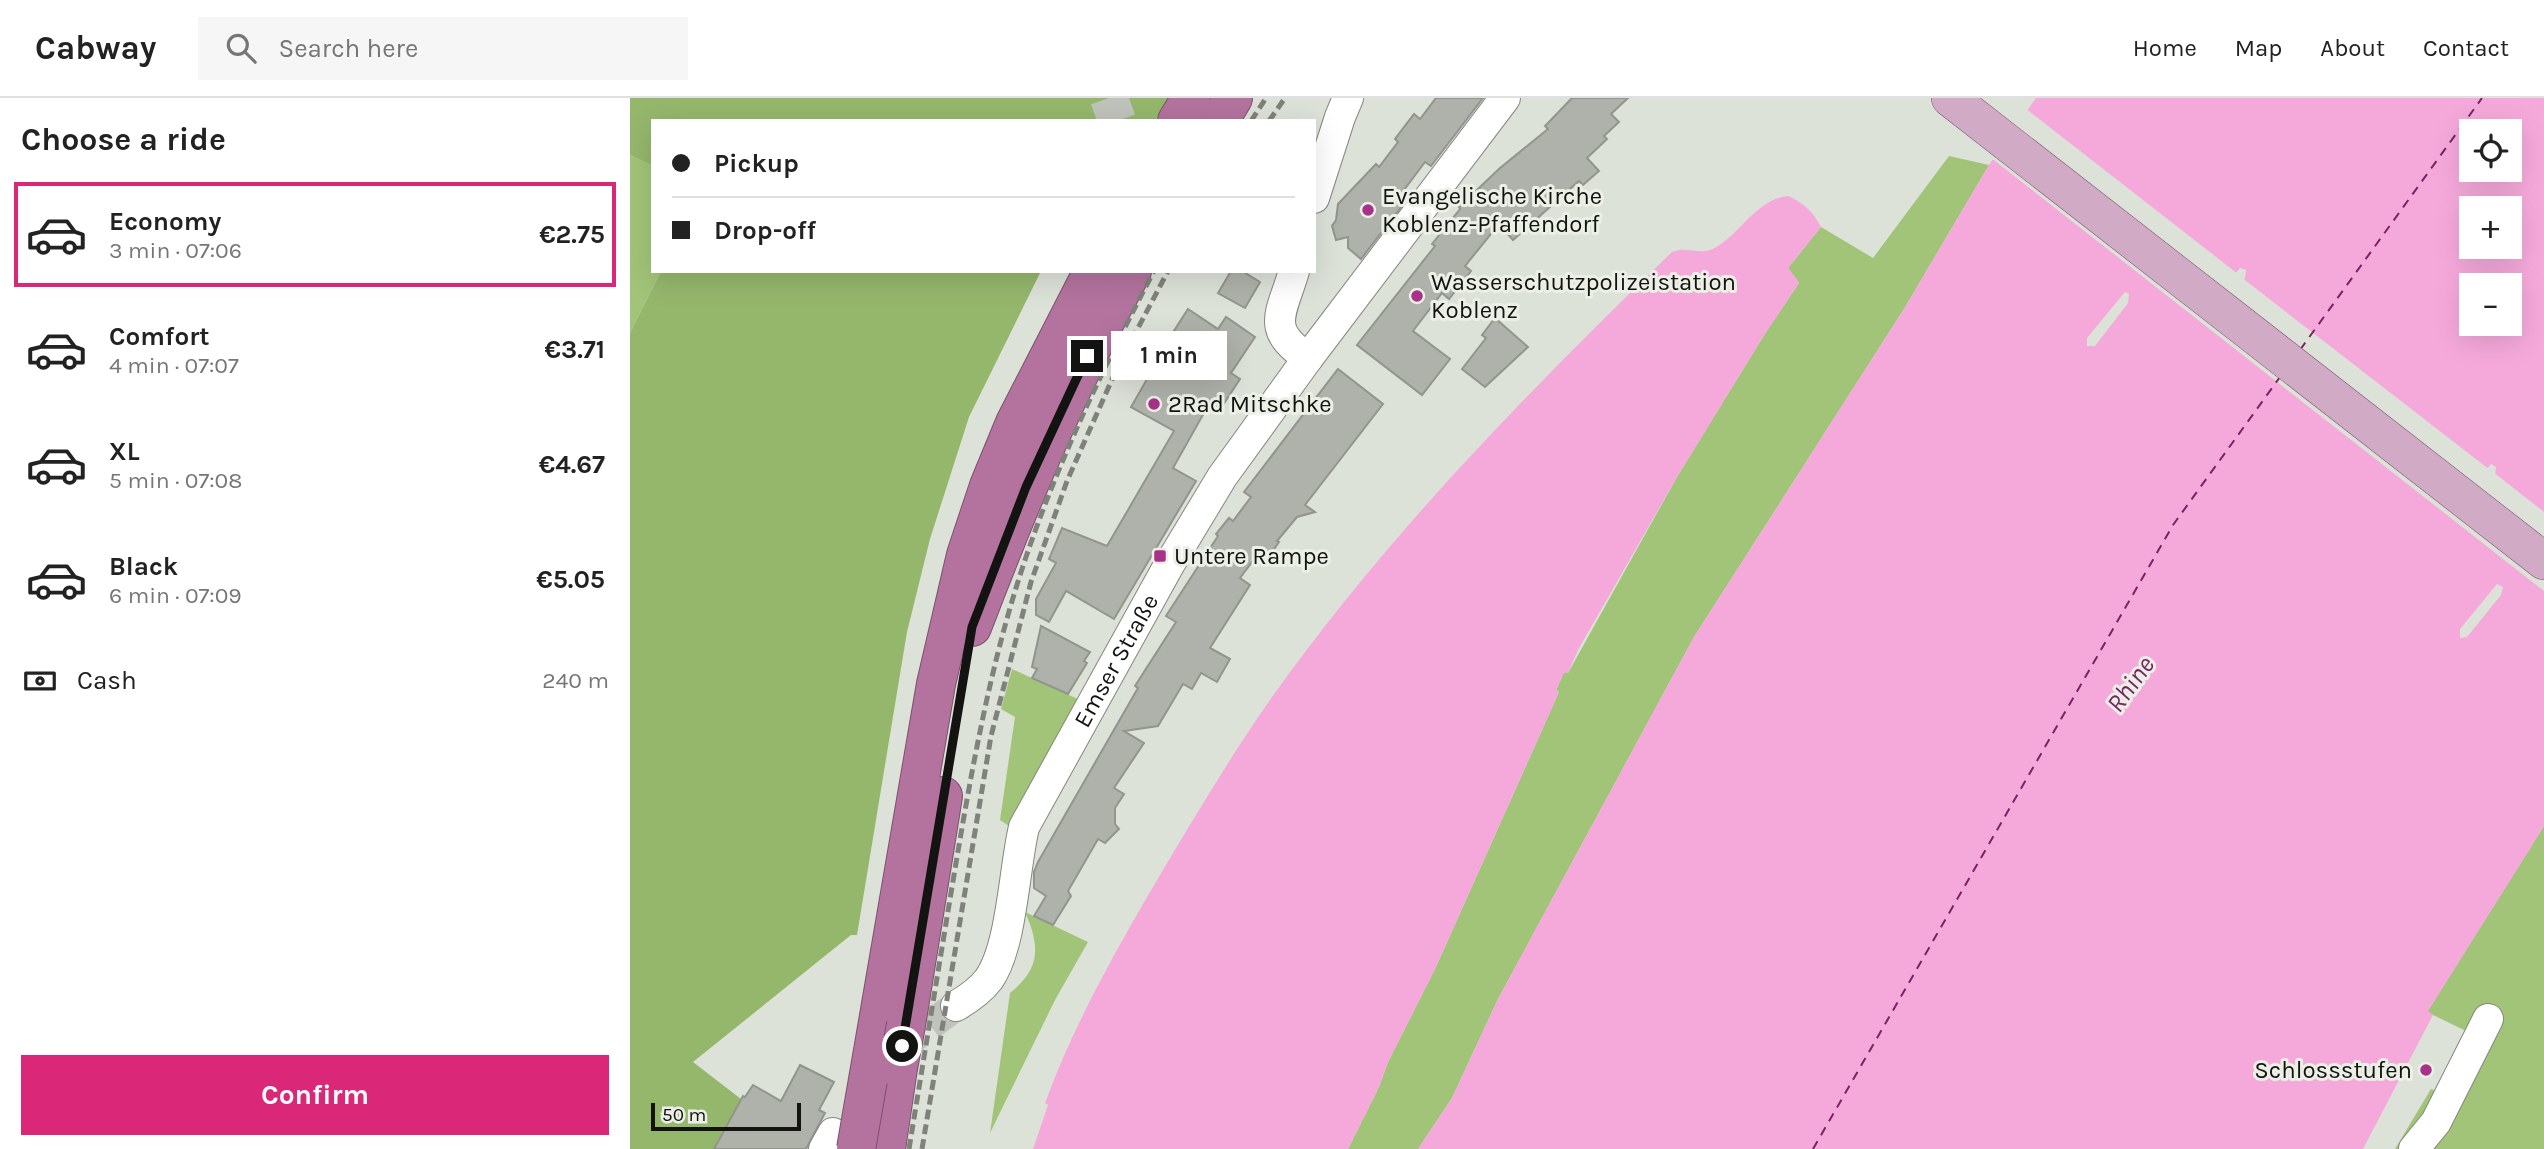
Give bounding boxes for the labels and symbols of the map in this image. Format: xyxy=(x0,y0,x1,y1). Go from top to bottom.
place label: Evangelische Kirche Koblenz-Pfaffendorf xyxy=(1382,182,1602,238)
marker: Evangelische Kirche Koblenz-Pfaffendorf xyxy=(1360,202,1376,218)
place label: Wasserschutzpolizeistation Koblenz xyxy=(1431,268,1736,324)
marker: Wasserschutzpolizeistation Koblenz xyxy=(1409,288,1425,304)
callout: 1 min xyxy=(1112,331,1227,380)
route end xyxy=(1071,340,1103,372)
place label: 2Rad Mitschke xyxy=(1168,390,1332,418)
marker: 2Rad Mitschke xyxy=(1146,396,1162,412)
place label: Untere Rampe xyxy=(1174,542,1329,570)
marker: Untere Rampe xyxy=(1152,548,1168,564)
street label: Emser Straße xyxy=(1068,589,1164,732)
water label: Rhine xyxy=(2100,650,2161,718)
route start xyxy=(886,1030,918,1062)
place label: Schlossstufen xyxy=(2254,1056,2412,1084)
marker: Schlossstufen xyxy=(2418,1062,2434,1078)
scale bar xyxy=(651,1100,802,1132)

